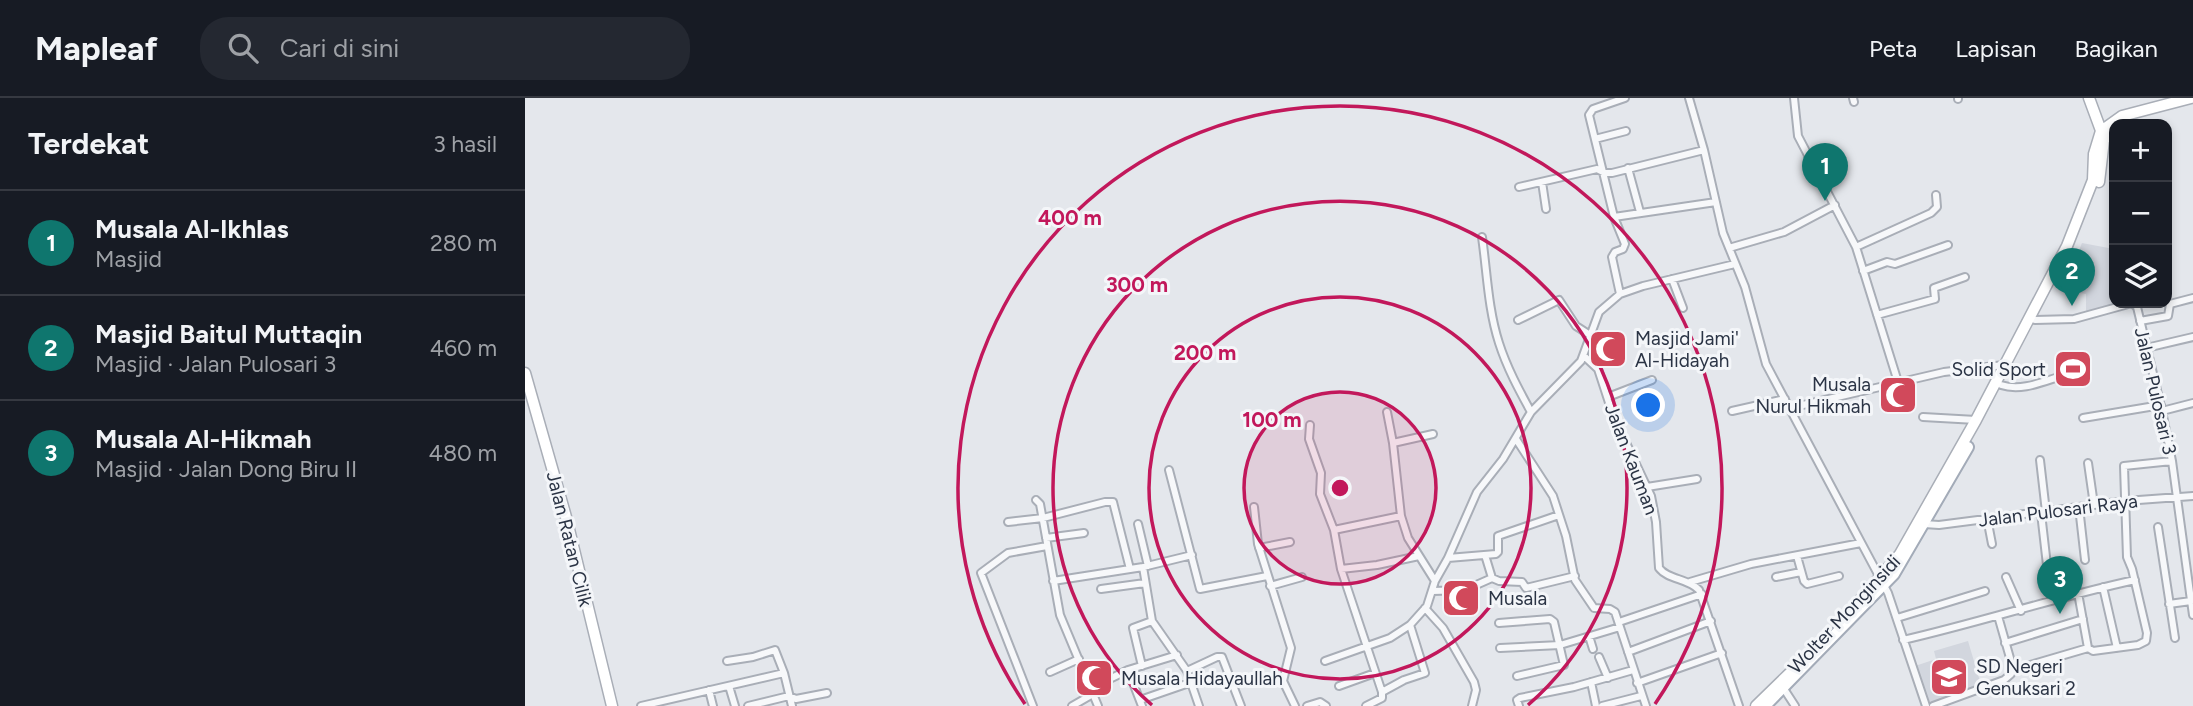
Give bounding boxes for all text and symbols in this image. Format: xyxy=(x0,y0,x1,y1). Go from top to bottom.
search box xyxy=(200,17,690,80)
text: Mapleaf xyxy=(35,29,158,68)
icon: search xyxy=(224,29,262,67)
text: Cari di sini xyxy=(280,32,399,64)
text: Peta xyxy=(1869,34,1917,63)
text: Lapisan xyxy=(1955,34,2036,63)
text: Bagikan xyxy=(2074,34,2158,63)
map controls xyxy=(2109,119,2172,308)
button: + xyxy=(2109,119,2172,182)
text: Terdekat xyxy=(28,125,149,162)
text: 3 hasil xyxy=(433,130,497,158)
pin: 1 xyxy=(1802,143,1848,201)
button: − xyxy=(2109,182,2172,245)
text: 400 m xyxy=(1038,205,1102,230)
text: Musala Al-Ikhlas xyxy=(95,213,289,245)
text: 1 xyxy=(46,229,56,257)
text: 280 m xyxy=(430,229,497,257)
text: Masjid xyxy=(95,245,162,273)
button: layers xyxy=(2109,245,2172,308)
pin: 2 xyxy=(2049,248,2095,306)
text: 300 m xyxy=(1106,272,1168,297)
text: Masjid Baitul Muttaqin xyxy=(95,318,362,350)
street label: Jalan Pulosari 3 xyxy=(2130,325,2181,457)
place label: Masjid Jami' Al-Hidayah xyxy=(1635,327,1739,372)
mosque icon: Masjid Jami' Al-Hidayah xyxy=(1587,328,1629,370)
text: 2 xyxy=(44,334,58,362)
text: 460 m xyxy=(430,334,497,362)
text: 200 m xyxy=(1174,340,1236,365)
sports icon: Solid Sport xyxy=(2052,348,2094,390)
text: Masjid · Jalan Pulosari 3 xyxy=(95,350,336,378)
place label: Solid Sport xyxy=(1951,358,2046,381)
place label: Musala Nurul Hikmah xyxy=(1755,373,1871,418)
mosque icon: Musala Nurul Hikmah xyxy=(1877,374,1919,416)
your location xyxy=(1631,388,1665,422)
street label: Jalan Kauman xyxy=(1600,401,1663,518)
text: 100 m xyxy=(1242,407,1302,432)
text: Musala Al-Hikmah xyxy=(95,423,312,455)
text: 3 xyxy=(45,439,57,467)
text: 480 m xyxy=(429,439,497,467)
text: Masjid · Jalan Dong Biru II xyxy=(95,455,357,483)
street label: Jalan Ratan Cilik xyxy=(542,469,598,610)
centre of rings xyxy=(1328,476,1352,500)
street label: Jalan Pulosari Raya xyxy=(1977,489,2139,532)
street label: Wolter Monginsidi xyxy=(1783,550,1905,678)
pin: 3 xyxy=(2037,556,2083,614)
mosque icon: Musala xyxy=(1440,577,1482,619)
place label: Musala xyxy=(1488,587,1547,610)
place label: SD Negeri Genuksari 2 xyxy=(1976,655,2076,700)
school or university icon: SD Negeri Genuksari 2 xyxy=(1928,656,1970,698)
mosque icon: Musala Hidayaullah xyxy=(1073,657,1115,699)
place label: Musala Hidayaullah xyxy=(1121,667,1283,690)

